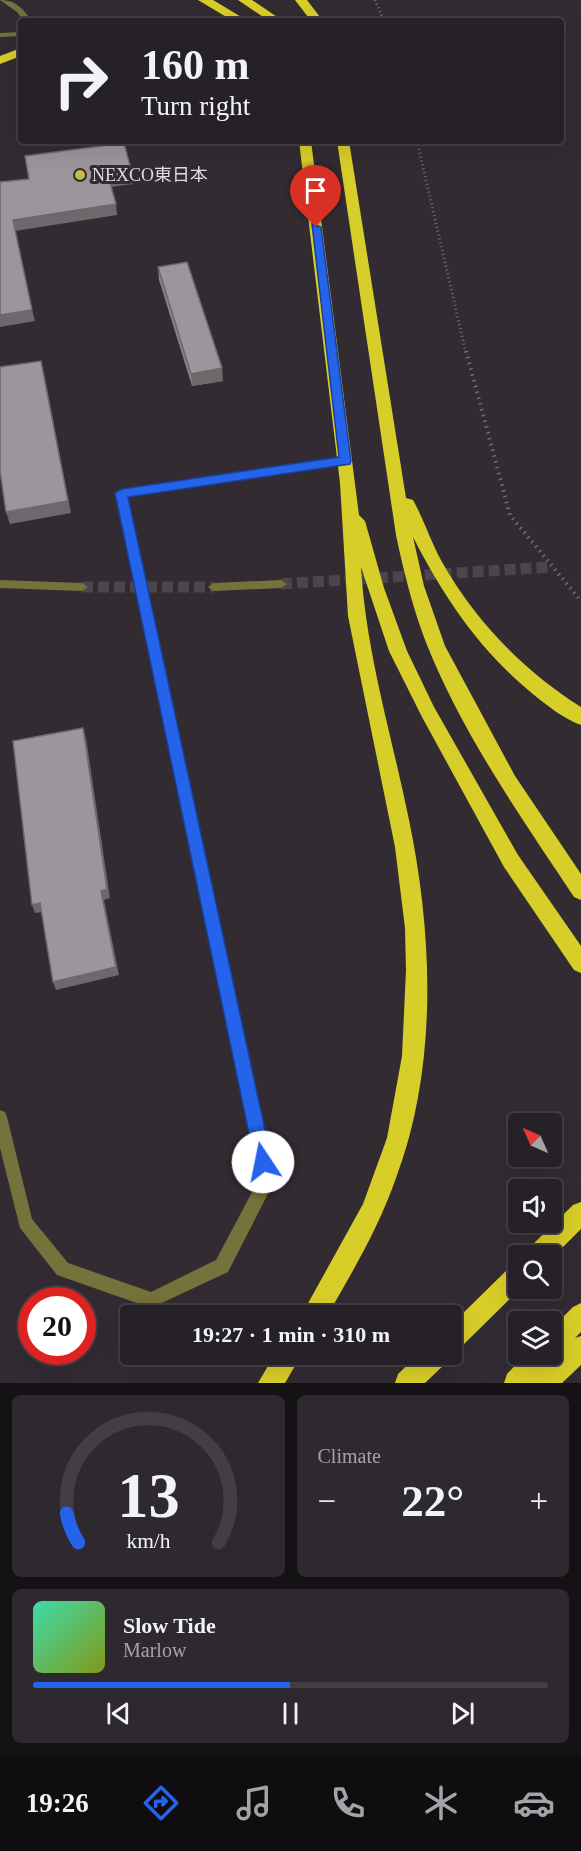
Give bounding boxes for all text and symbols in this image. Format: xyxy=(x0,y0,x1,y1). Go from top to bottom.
icon: right xyxy=(42,42,120,120)
text: 160 m xyxy=(141,42,250,88)
text: Turn right xyxy=(141,91,250,121)
place label: NEXCO東日本 xyxy=(92,165,208,185)
pin xyxy=(290,165,341,227)
marker: NEXCO東日本 xyxy=(73,168,87,182)
icon: arrive xyxy=(299,174,332,207)
north arrow xyxy=(508,1113,562,1167)
map controls xyxy=(508,1113,562,1365)
position arrow xyxy=(231,1130,295,1194)
button: sound xyxy=(508,1179,562,1233)
button: search xyxy=(508,1245,562,1299)
speed limit sign: 20 xyxy=(18,1287,96,1365)
button: layers xyxy=(508,1311,562,1365)
text: 19:27 · 1 min · 310 m xyxy=(192,1322,390,1347)
text: Climate xyxy=(318,1445,381,1467)
text: 13 xyxy=(117,1461,179,1530)
text: 22° xyxy=(401,1476,464,1526)
text: − xyxy=(318,1483,336,1519)
text: + xyxy=(529,1483,548,1519)
text: km/h xyxy=(126,1529,171,1553)
text: Slow Tide xyxy=(123,1613,216,1638)
text: Marlow xyxy=(123,1639,186,1661)
icon: previous xyxy=(102,1697,135,1730)
icon: pause xyxy=(274,1697,307,1730)
icon: next xyxy=(446,1697,479,1730)
icon: directions xyxy=(140,1782,182,1824)
icon: music xyxy=(233,1782,275,1824)
icon: phone xyxy=(327,1782,369,1824)
icon: climate xyxy=(420,1782,462,1824)
icon: car xyxy=(513,1782,555,1824)
text: 19:26 xyxy=(26,1788,89,1818)

